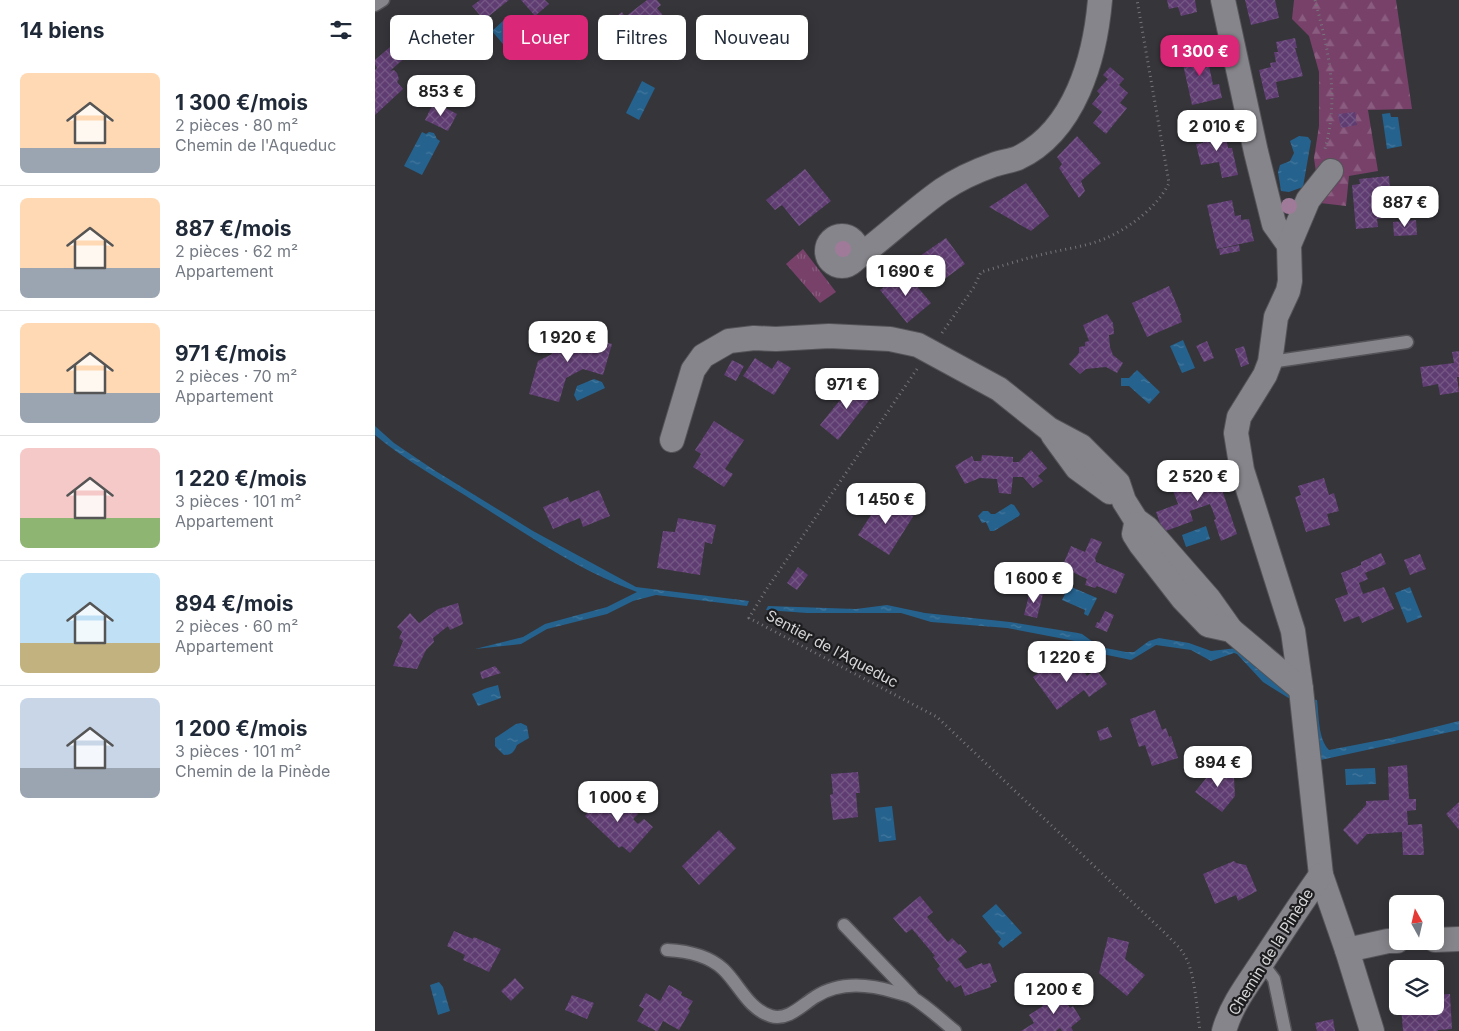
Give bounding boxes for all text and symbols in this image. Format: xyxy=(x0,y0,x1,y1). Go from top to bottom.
chip: Acheter xyxy=(390,15,493,60)
chip: Louer xyxy=(503,15,588,60)
chip: Filtres xyxy=(598,15,686,60)
chip: Nouveau xyxy=(696,15,808,60)
icon: filters xyxy=(327,16,355,44)
text: 14 biens xyxy=(20,18,105,43)
pin: 1 300 € xyxy=(1154,34,1246,77)
text: 1 300 € xyxy=(1171,41,1229,61)
pin: 853 € xyxy=(406,74,476,117)
text: 853 € xyxy=(418,81,464,101)
text: 1 300 €/mois xyxy=(175,90,308,115)
icon: home xyxy=(60,93,120,153)
pin: 2 010 € xyxy=(1171,110,1263,152)
text: 2 pièces · 80 m² xyxy=(175,115,298,135)
text: 2 010 € xyxy=(1188,116,1246,136)
text: Chemin de l'Aqueduc xyxy=(175,135,336,155)
pin: 887 € xyxy=(1370,186,1440,228)
text: 887 € xyxy=(1383,192,1427,212)
text: 887 €/mois xyxy=(175,216,292,241)
icon: home xyxy=(60,218,120,278)
text: 2 pièces · 62 m² xyxy=(175,241,298,261)
pin: 1 690 € xyxy=(860,254,952,297)
text: Appartement xyxy=(175,261,273,281)
text: 1 690 € xyxy=(878,261,935,281)
pin: 1 920 € xyxy=(522,320,614,363)
text: 1 920 € xyxy=(540,327,596,347)
text: 971 €/mois xyxy=(175,341,287,366)
icon: home xyxy=(60,343,120,403)
text: 2 pièces · 70 m² xyxy=(175,366,297,386)
pin: 971 € xyxy=(812,368,882,410)
text: 971 € xyxy=(826,374,868,394)
text: Appartement xyxy=(175,386,273,406)
pin: 2 520 € xyxy=(1152,460,1244,502)
text: 1 220 €/mois xyxy=(175,466,307,491)
text: 2 520 € xyxy=(1168,466,1228,486)
icon: home xyxy=(60,468,120,528)
pin: 1 450 € xyxy=(840,482,932,525)
text: 1 450 € xyxy=(857,489,915,509)
text: 3 pièces · 101 m² xyxy=(175,491,302,511)
text: Appartement xyxy=(175,511,273,531)
pin: 1 600 € xyxy=(988,562,1080,604)
text: 1 600 € xyxy=(1005,568,1063,588)
text: 894 €/mois xyxy=(175,591,294,616)
icon: home xyxy=(60,593,120,653)
street label: Sentier de l'Aqueduc xyxy=(763,606,902,692)
text: 2 pièces · 60 m² xyxy=(175,616,298,636)
text: Appartement xyxy=(175,636,273,656)
pin: 1 220 € xyxy=(1021,640,1113,683)
text: 1 220 € xyxy=(1039,647,1095,667)
text: 1 200 €/mois xyxy=(175,716,308,741)
icon: home xyxy=(60,718,120,778)
text: 3 pièces · 101 m² xyxy=(175,741,302,761)
pin: 894 € xyxy=(1183,746,1253,788)
text: 894 € xyxy=(1195,752,1241,772)
text: Chemin de la Pinède xyxy=(175,761,330,781)
pin: 1 000 € xyxy=(572,780,664,823)
text: 1 000 € xyxy=(589,787,647,807)
street label: Chemin de la Pinède xyxy=(1224,885,1317,1019)
north arrow xyxy=(1389,895,1444,950)
map controls xyxy=(1389,895,1444,1015)
button: layers xyxy=(1389,960,1444,1015)
pin: 1 200 € xyxy=(1008,972,1100,1015)
text: 1 200 € xyxy=(1025,979,1083,999)

